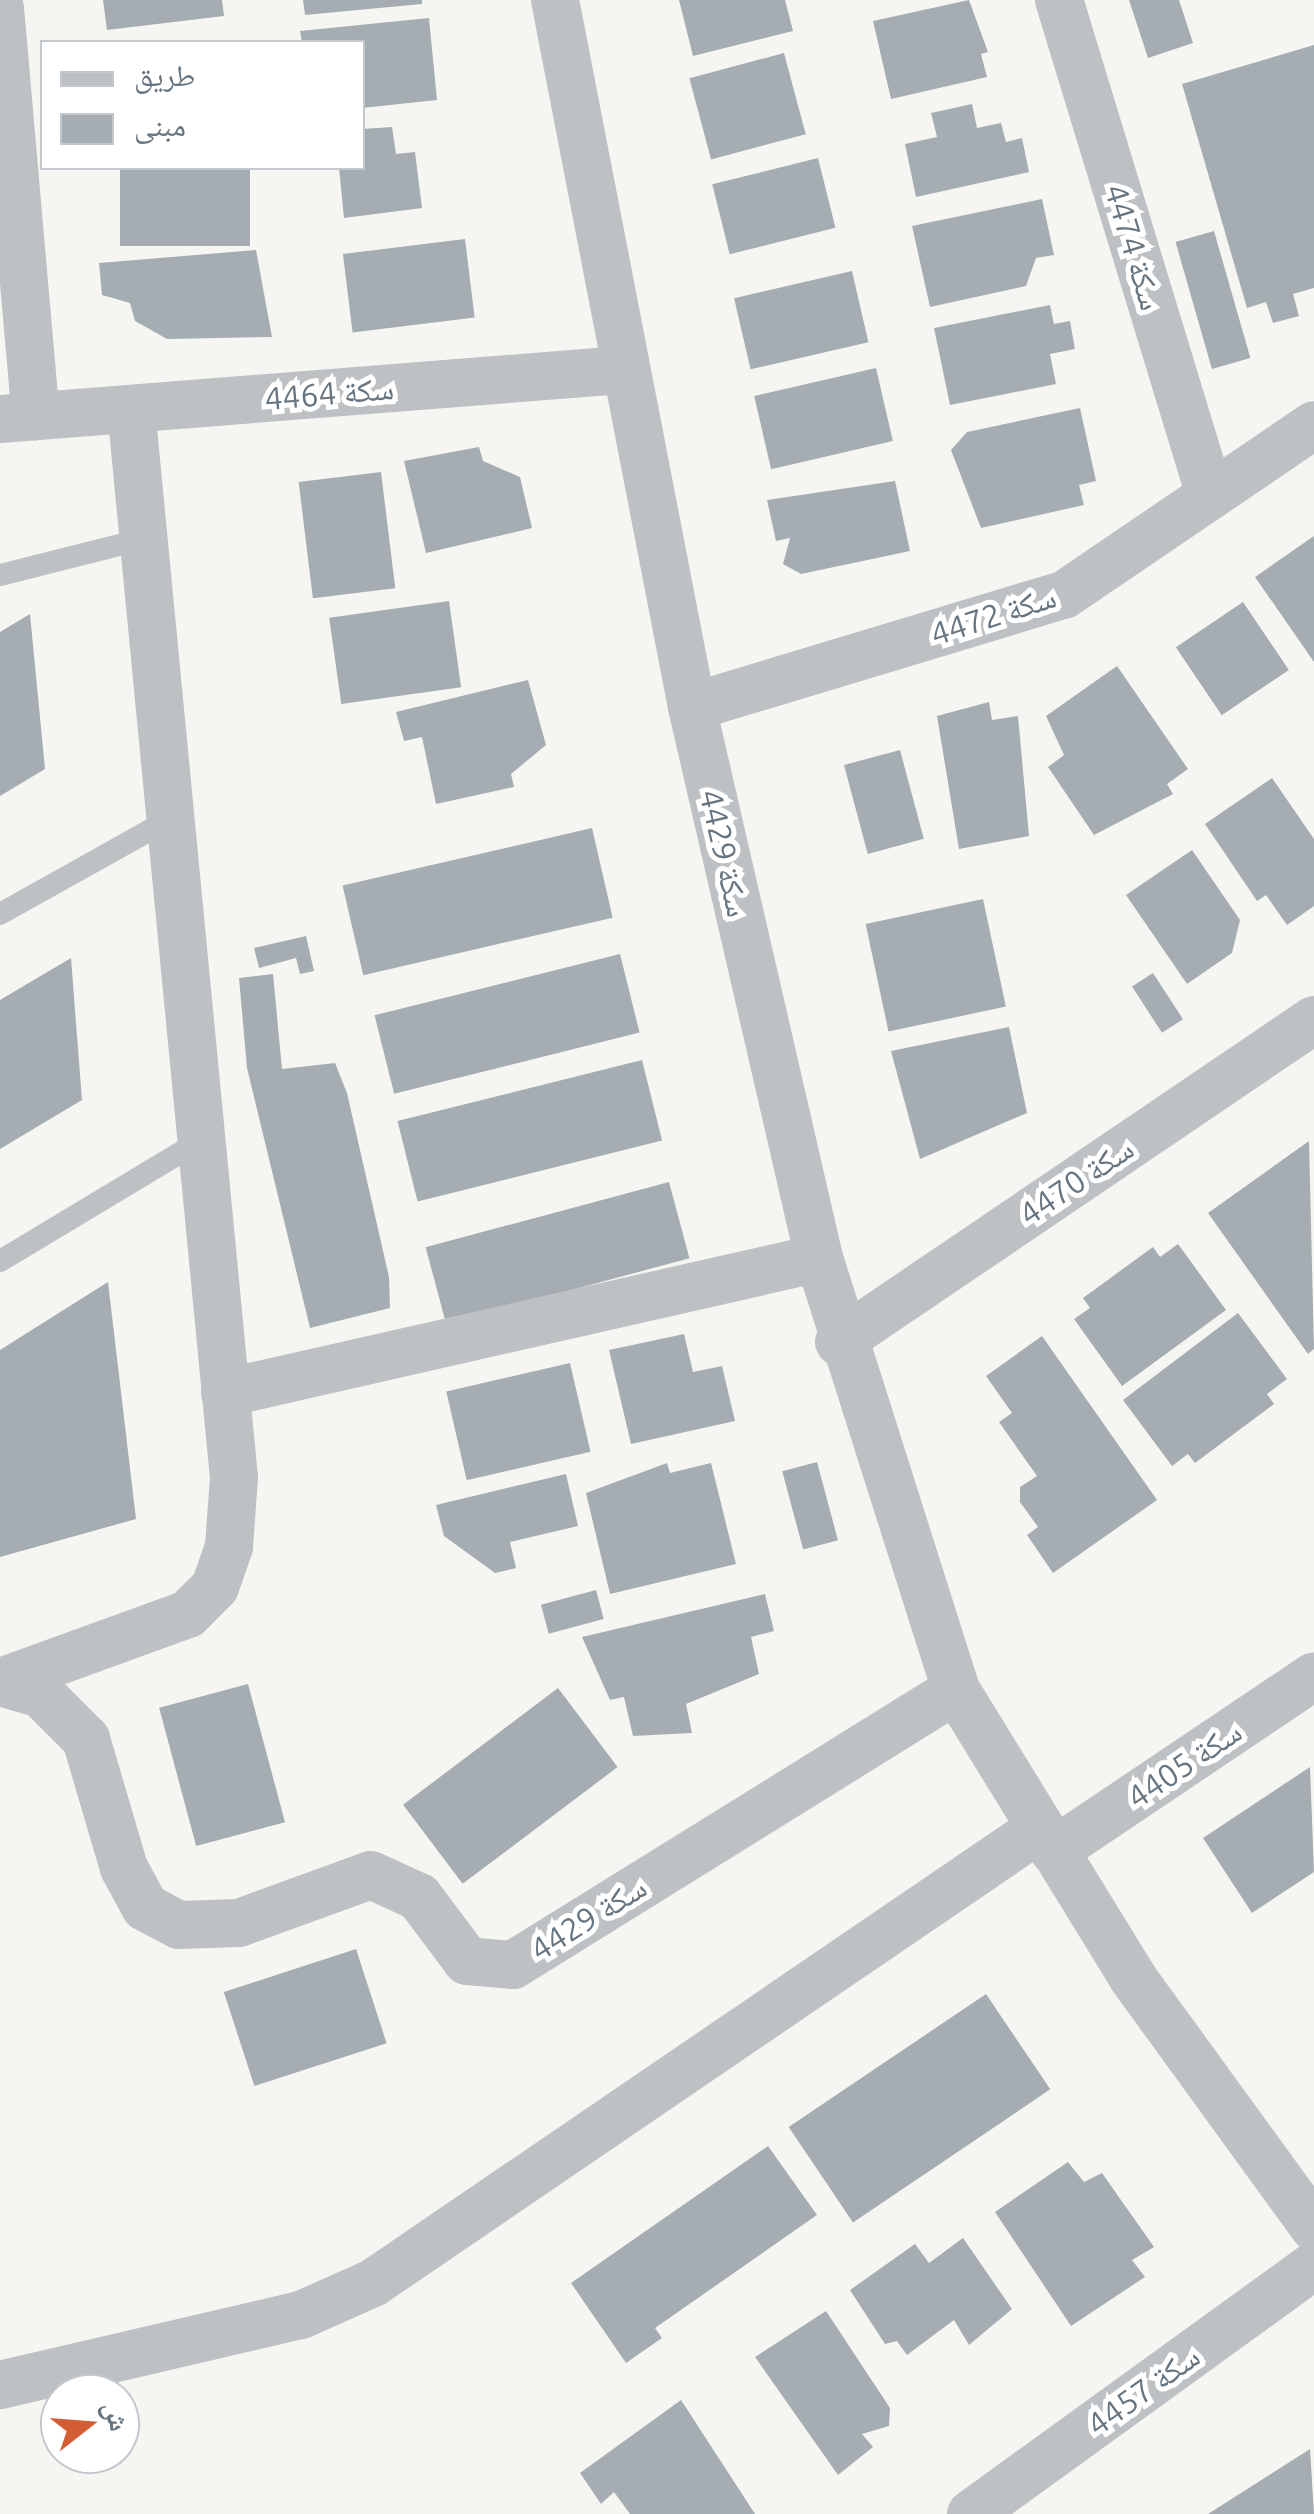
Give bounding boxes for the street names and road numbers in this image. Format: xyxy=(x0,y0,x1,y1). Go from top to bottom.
street label: سكة 4474 xyxy=(1097,179,1171,315)
street label: سكة 4464 xyxy=(263,368,395,418)
street label: سكة 4472 xyxy=(925,577,1061,653)
street label: سكة 4429 xyxy=(692,785,758,921)
street label: سكة 4470 xyxy=(1011,1129,1141,1233)
street label: سكة 4405 xyxy=(1119,1712,1249,1816)
street label: سكة 4429 xyxy=(523,1867,653,1969)
street label: سكة 4457 xyxy=(1079,2336,1207,2444)

